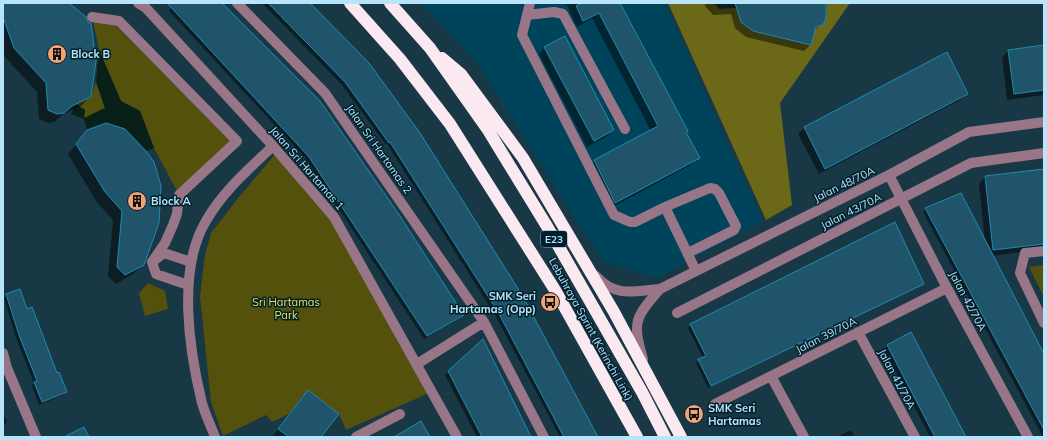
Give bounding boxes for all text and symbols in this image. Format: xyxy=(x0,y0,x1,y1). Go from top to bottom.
building icon: Block B xyxy=(46,43,68,65)
place label: Block B xyxy=(71,47,111,61)
street label: Jalan Sri Hartamas 2 xyxy=(343,102,415,197)
street label: Jalan Sri Hartamas 1 xyxy=(267,123,347,213)
street label: Jalan 48/70A xyxy=(811,163,877,205)
building icon: Block A xyxy=(126,190,148,212)
street label: Jalan 43/70A xyxy=(818,190,884,232)
place label: Block A xyxy=(151,194,192,208)
road number: E23 xyxy=(541,231,567,247)
street label: Lebuhraya Sprint (Kerinchi Link) xyxy=(546,255,636,403)
street label: Jalan 42/70A xyxy=(946,268,990,334)
place label: SMK Seri Hartamas (Opp) xyxy=(450,289,536,316)
bus stop icon: SMK Seri Hartamas (Opp) xyxy=(539,291,561,313)
park label: Sri Hartamas Park xyxy=(252,295,320,322)
street label: Jalan 39/70A xyxy=(793,314,859,356)
street label: Jalan 41/70A xyxy=(875,346,919,412)
place label: SMK Seri Hartamas xyxy=(708,401,762,428)
bus stop icon: SMK Seri Hartamas xyxy=(683,403,705,425)

